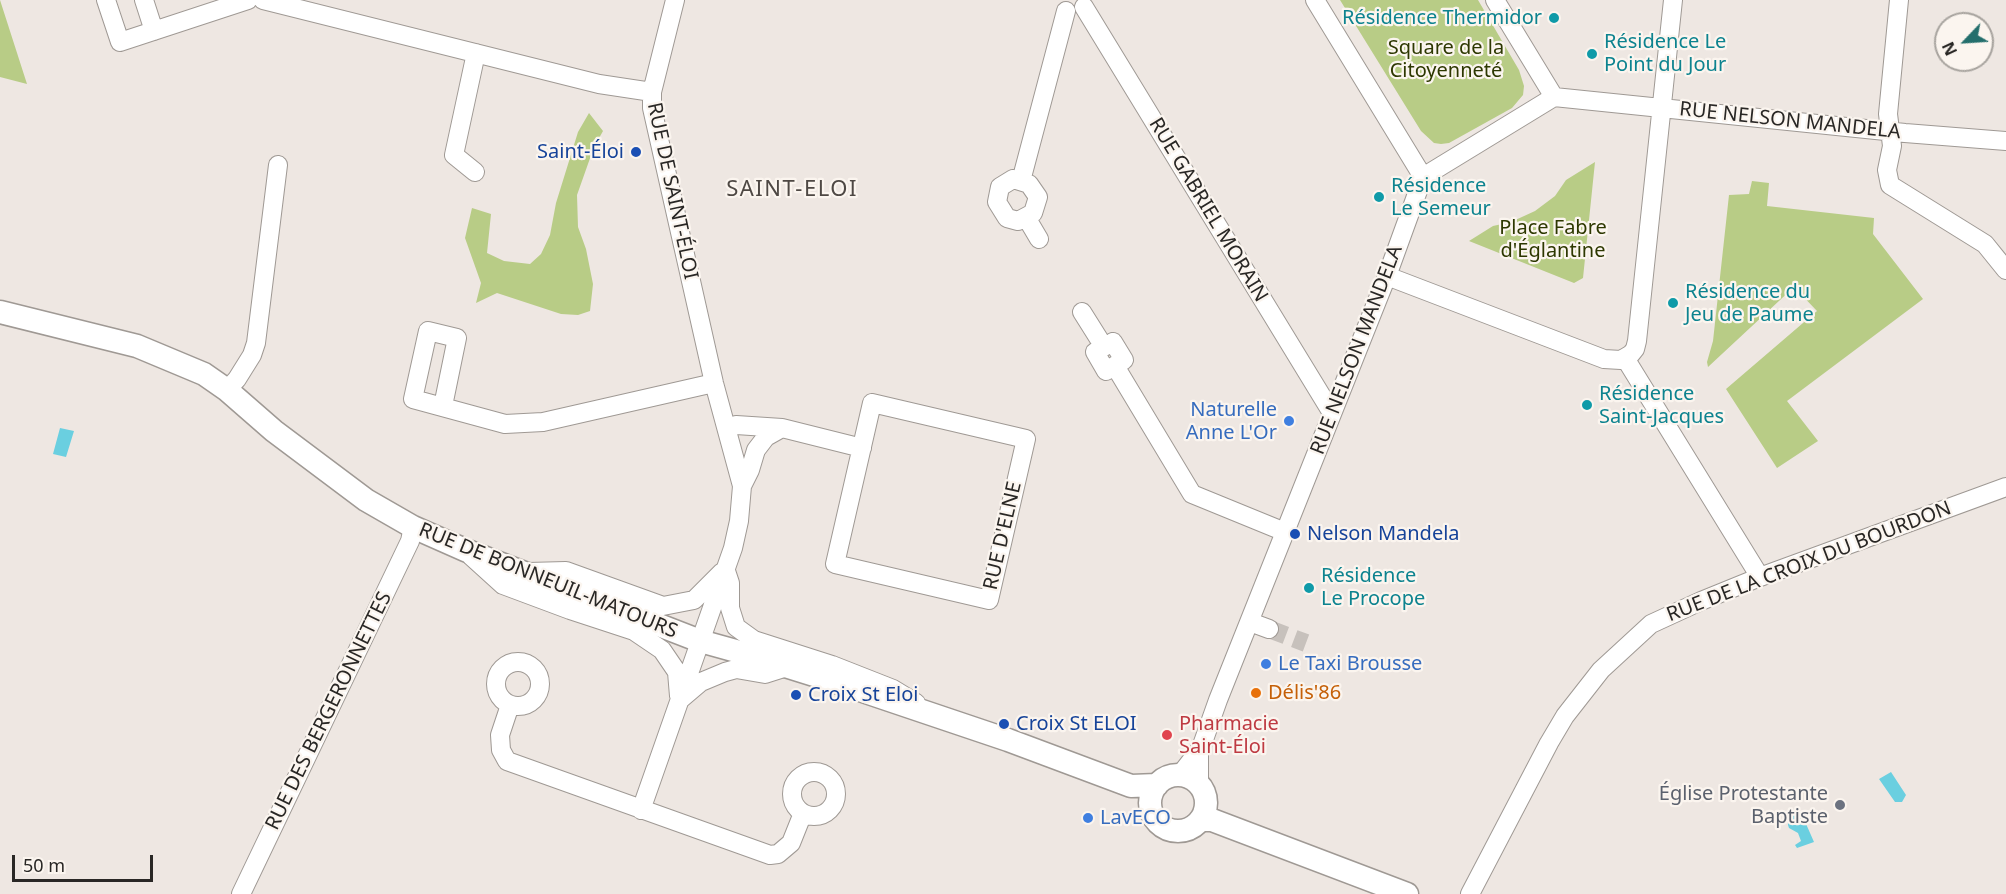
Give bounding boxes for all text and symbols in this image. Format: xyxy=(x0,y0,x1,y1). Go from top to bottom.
place label: Résidence Thermidor xyxy=(1342,6,1542,30)
marker: Résidence Thermidor xyxy=(1547,11,1561,25)
north arrow xyxy=(1934,12,1994,72)
place label: Résidence Le Point du Jour xyxy=(1604,30,1726,77)
park label: Square de la Citoyenneté xyxy=(1388,36,1504,83)
text: N xyxy=(1937,38,1962,59)
marker: Résidence Le Point du Jour xyxy=(1585,47,1599,61)
street label: RUE NELSON MANDELA xyxy=(1678,97,1902,145)
street label: RUE DE SAINT-ÉLOI xyxy=(642,100,702,282)
street label: RUE GABRIEL MORAIN xyxy=(1143,114,1273,306)
place label: Saint-Éloi xyxy=(537,140,624,164)
marker: Saint-Éloi xyxy=(629,145,643,159)
place label: Résidence Le Semeur xyxy=(1391,174,1491,221)
district label: SAINT-ELOI xyxy=(726,177,858,203)
marker: Résidence Le Semeur xyxy=(1372,190,1386,204)
park label: Place Fabre d'Églantine xyxy=(1499,216,1607,263)
street label: RUE NELSON MANDELA xyxy=(1306,242,1408,458)
place label: Résidence du Jeu de Paume xyxy=(1685,280,1814,327)
marker: Résidence du Jeu de Paume xyxy=(1666,296,1680,310)
place label: Résidence Saint-Jacques xyxy=(1599,382,1724,429)
place label: Naturelle Anne L'Or xyxy=(1186,398,1277,445)
marker: Résidence Saint-Jacques xyxy=(1580,398,1594,412)
marker: Naturelle Anne L'Or xyxy=(1282,414,1296,428)
street label: RUE D'ELNE xyxy=(979,480,1027,592)
street label: RUE DE LA CROIX DU BOURDON xyxy=(1663,497,1955,627)
street label: RUE DE BONNEUIL-MATOURS xyxy=(415,518,681,644)
place label: Nelson Mandela xyxy=(1307,522,1460,546)
marker: Nelson Mandela xyxy=(1288,527,1302,541)
place label: Résidence Le Procope xyxy=(1321,564,1425,611)
marker: Résidence Le Procope xyxy=(1302,581,1316,595)
street label: RUE DES BERGERONNETTES xyxy=(261,588,397,834)
place label: Le Taxi Brousse xyxy=(1278,652,1422,676)
marker: Le Taxi Brousse xyxy=(1259,657,1273,671)
place label: Délis'86 xyxy=(1268,681,1341,705)
place label: Croix St Eloi xyxy=(808,683,918,707)
marker: Délis'86 xyxy=(1249,686,1263,700)
marker: Croix St Eloi xyxy=(789,688,803,702)
place label: Croix St ELOI xyxy=(1016,712,1137,736)
place label: Pharmacie Saint-Éloi xyxy=(1179,712,1279,759)
marker: Croix St ELOI xyxy=(997,717,1011,731)
marker: Pharmacie Saint-Éloi xyxy=(1160,728,1174,742)
place label: Église Protestante Baptiste xyxy=(1659,782,1828,829)
marker: Église Protestante Baptiste xyxy=(1833,798,1847,812)
place label: LavECO xyxy=(1100,806,1171,830)
marker: LavECO xyxy=(1081,811,1095,825)
scale bar xyxy=(15,843,156,881)
text: 50 m xyxy=(23,853,65,877)

